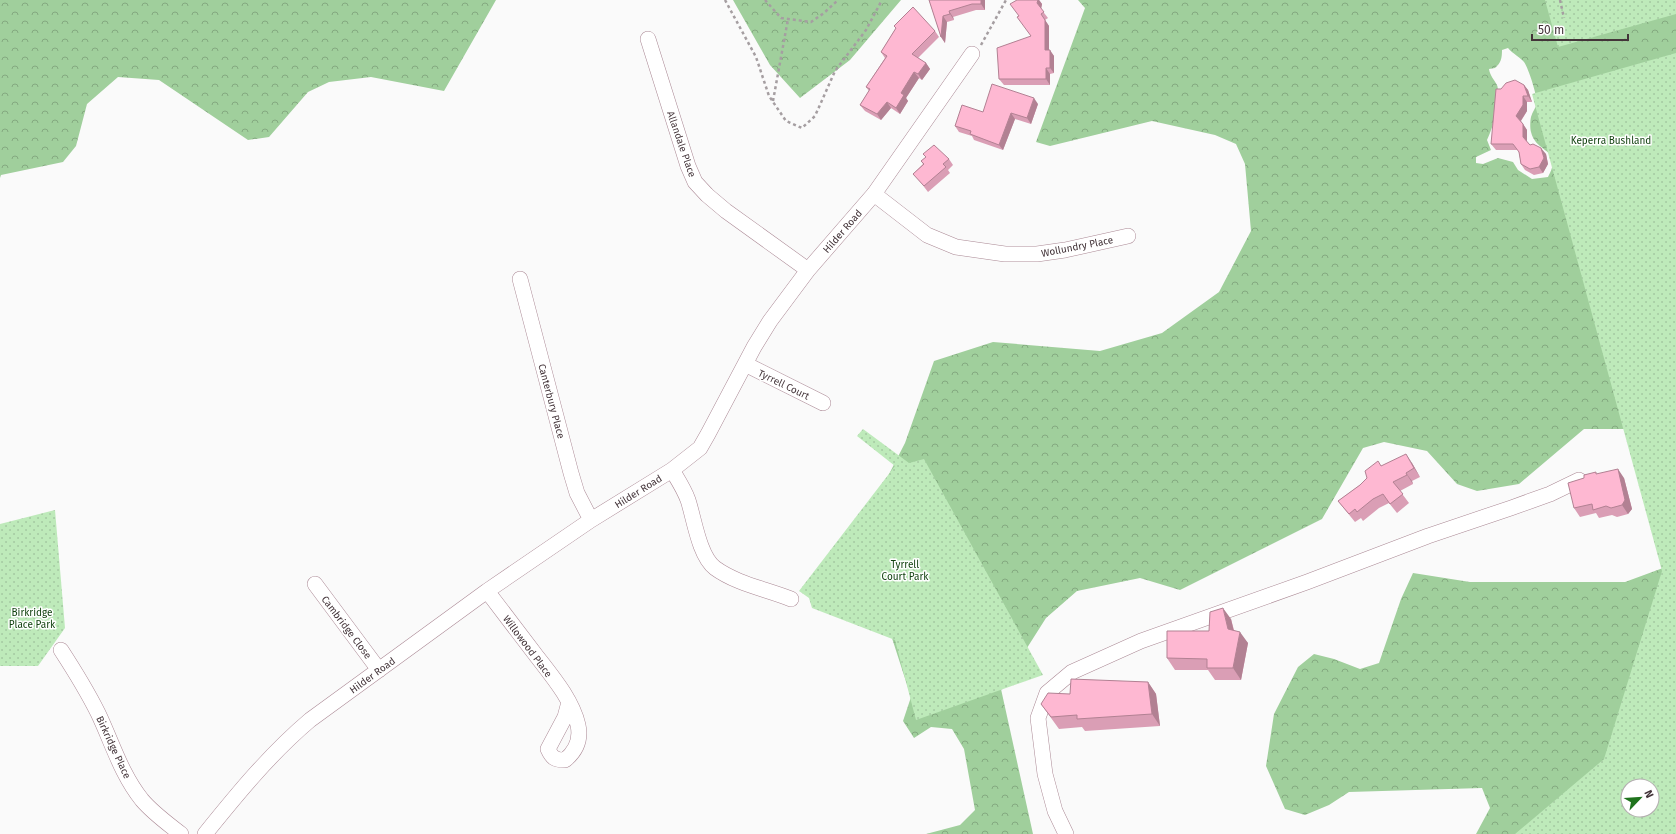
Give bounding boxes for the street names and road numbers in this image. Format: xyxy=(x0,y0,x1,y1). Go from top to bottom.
street label: Allandale Place xyxy=(664,110,698,179)
street label: Hilder Road xyxy=(821,208,865,256)
street label: Wollundry Place xyxy=(1040,234,1114,260)
street label: Canterbury Place xyxy=(535,363,567,440)
street label: Tyrrell Court xyxy=(756,367,812,403)
street label: Hilder Road xyxy=(613,473,664,511)
street label: Cambridge Close xyxy=(319,594,374,661)
street label: Willowood Place xyxy=(500,613,554,680)
street label: Hilder Road xyxy=(347,655,398,696)
street label: Birkridge Place xyxy=(93,714,133,781)

